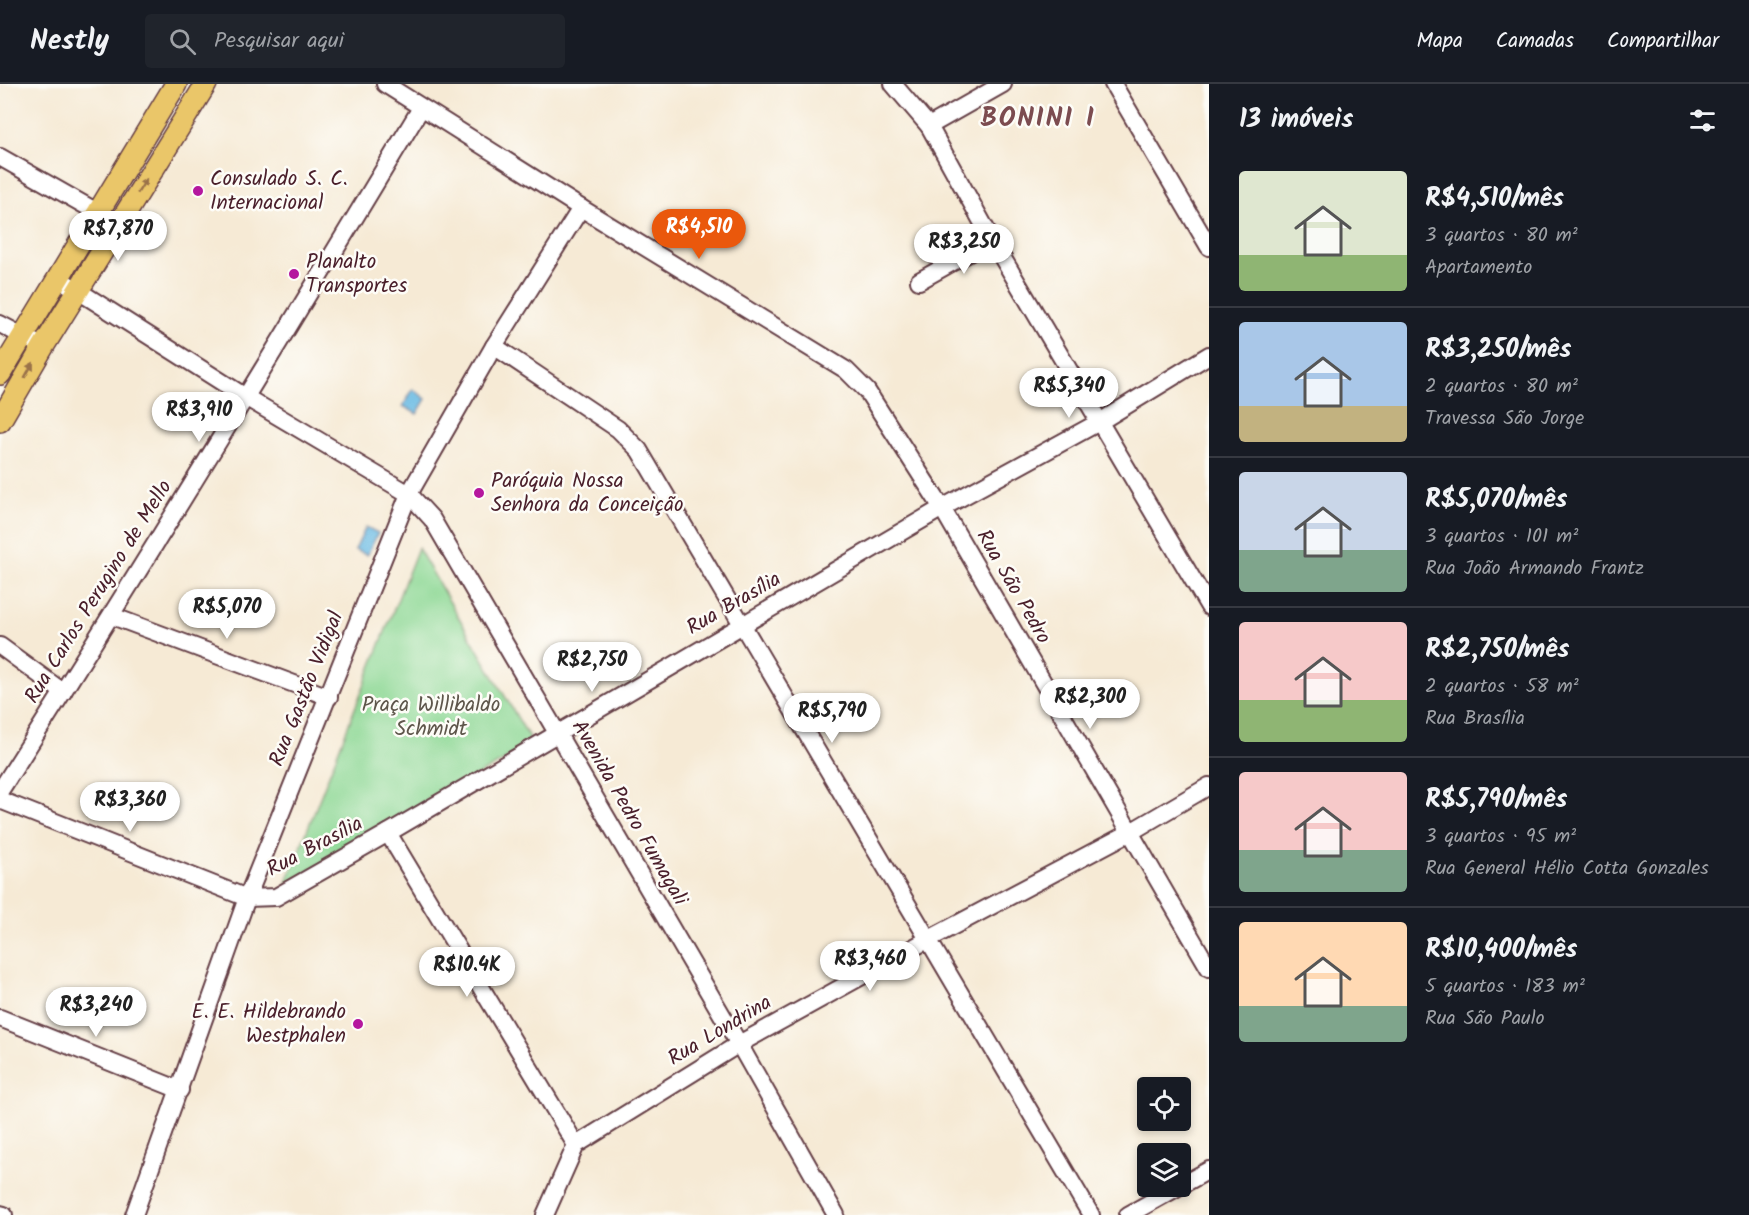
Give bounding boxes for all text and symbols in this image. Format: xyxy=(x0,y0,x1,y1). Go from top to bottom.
search box xyxy=(145,14,565,68)
text: Nestly xyxy=(30,19,109,64)
text: Pesquisar aqui xyxy=(214,24,344,59)
icon: search xyxy=(166,25,199,58)
text: Mapa xyxy=(1416,25,1463,58)
text: Camadas xyxy=(1496,25,1574,58)
text: Compartilhar xyxy=(1607,25,1719,58)
district label: BONINI I xyxy=(980,97,1096,140)
text: 13 imóveis xyxy=(1239,99,1353,141)
icon: filters xyxy=(1686,104,1719,137)
place label: Consulado S. C. Internacional xyxy=(210,163,348,220)
one-way arrow xyxy=(137,178,148,194)
text: R$4,510/mês xyxy=(1425,178,1564,220)
marker: Consulado S. C. Internacional xyxy=(191,184,205,198)
icon: home xyxy=(1287,195,1359,267)
pin: R$4,510 xyxy=(644,209,754,260)
pin: R$7,870 xyxy=(63,211,173,262)
text: R$4,510 xyxy=(666,212,732,244)
text: R$7,870 xyxy=(83,214,153,246)
text: 3 quartos · 80 m² xyxy=(1425,220,1578,252)
pin: R$3,250 xyxy=(909,224,1019,275)
text: R$3,250 xyxy=(928,227,1000,259)
place label: Planalto Transportes xyxy=(306,246,407,303)
text: Apartamento xyxy=(1425,252,1532,284)
marker: Planalto Transportes xyxy=(287,267,301,281)
text: R$3,250/mês xyxy=(1425,329,1571,371)
icon: home xyxy=(1287,346,1359,418)
one-way arrow xyxy=(24,362,35,378)
pin: R$5,340 xyxy=(1014,368,1124,419)
text: R$5,340 xyxy=(1033,371,1105,403)
text: 2 quartos · 80 m² xyxy=(1425,371,1578,403)
pin: R$3,910 xyxy=(144,392,254,443)
text: R$3,910 xyxy=(166,395,232,427)
text: Travessa São Jorge xyxy=(1425,403,1584,435)
place label: Paróquia Nossa Senhora da Conceição xyxy=(491,465,683,522)
street label: Rua Carlos Perugino de Mello xyxy=(17,474,181,710)
text: R$5,070/mês xyxy=(1425,479,1568,521)
marker: Paróquia Nossa Senhora da Conceição xyxy=(472,486,486,500)
icon: home xyxy=(1287,496,1359,568)
text: 3 quartos · 101 m² xyxy=(1425,521,1578,553)
street label: Rua São Pedro xyxy=(967,524,1059,650)
text: Rua João Armando Frantz xyxy=(1425,553,1644,585)
street label: Rua Brasília xyxy=(680,564,788,644)
pin: R$5,070 xyxy=(172,589,282,640)
text: R$5,070 xyxy=(192,592,262,624)
street label: Rua Gastão Vidigal xyxy=(261,606,353,772)
text: R$2,750/mês xyxy=(1425,629,1569,671)
pin: R$2,750 xyxy=(537,642,647,693)
text: R$2,750 xyxy=(557,645,627,677)
icon: home xyxy=(1287,646,1359,718)
text: 2 quartos · 58 m² xyxy=(1425,671,1579,703)
pin: R$2,300 xyxy=(1035,679,1145,730)
text: R$2,300 xyxy=(1054,682,1126,714)
park label: Praça Willibaldo Schmidt xyxy=(362,689,500,746)
pin: R$5,790 xyxy=(777,693,887,744)
text: R$5,790 xyxy=(797,696,867,728)
text: Rua Brasília xyxy=(1425,703,1525,735)
street label: Avenida Pedro Fumagali xyxy=(562,714,696,913)
text: R$5,790/mês xyxy=(1425,779,1567,821)
pin: R$3,360 xyxy=(75,782,185,833)
text: R$3,360 xyxy=(94,785,166,817)
icon: home xyxy=(1287,796,1359,868)
street label: Rua Brasília xyxy=(261,808,369,886)
text: 3 quartos · 95 m² xyxy=(1425,821,1576,853)
text: Rua General Hélio Cotta Gonzales xyxy=(1425,853,1709,885)
text: R$10,400/mês xyxy=(1425,929,1577,971)
pin: R$3,460 xyxy=(815,941,925,992)
text: R$3,460 xyxy=(834,944,906,976)
icon: home xyxy=(1287,946,1359,1018)
pin: R$10.4K xyxy=(412,947,522,998)
text: R$10.4K xyxy=(433,950,501,982)
text: 5 quartos · 183 m² xyxy=(1425,971,1585,1003)
pin: R$3,240 xyxy=(41,987,151,1038)
street label: Rua Londrina xyxy=(662,987,778,1075)
text: R$3,240 xyxy=(60,990,132,1022)
place label: E. E. Hildebrando Westphalen xyxy=(191,996,346,1053)
text: Rua São Paulo xyxy=(1425,1003,1545,1035)
marker: E. E. Hildebrando Westphalen xyxy=(351,1017,365,1031)
map controls xyxy=(1137,1077,1191,1197)
button: locate xyxy=(1137,1077,1191,1131)
button: layers xyxy=(1137,1143,1191,1197)

